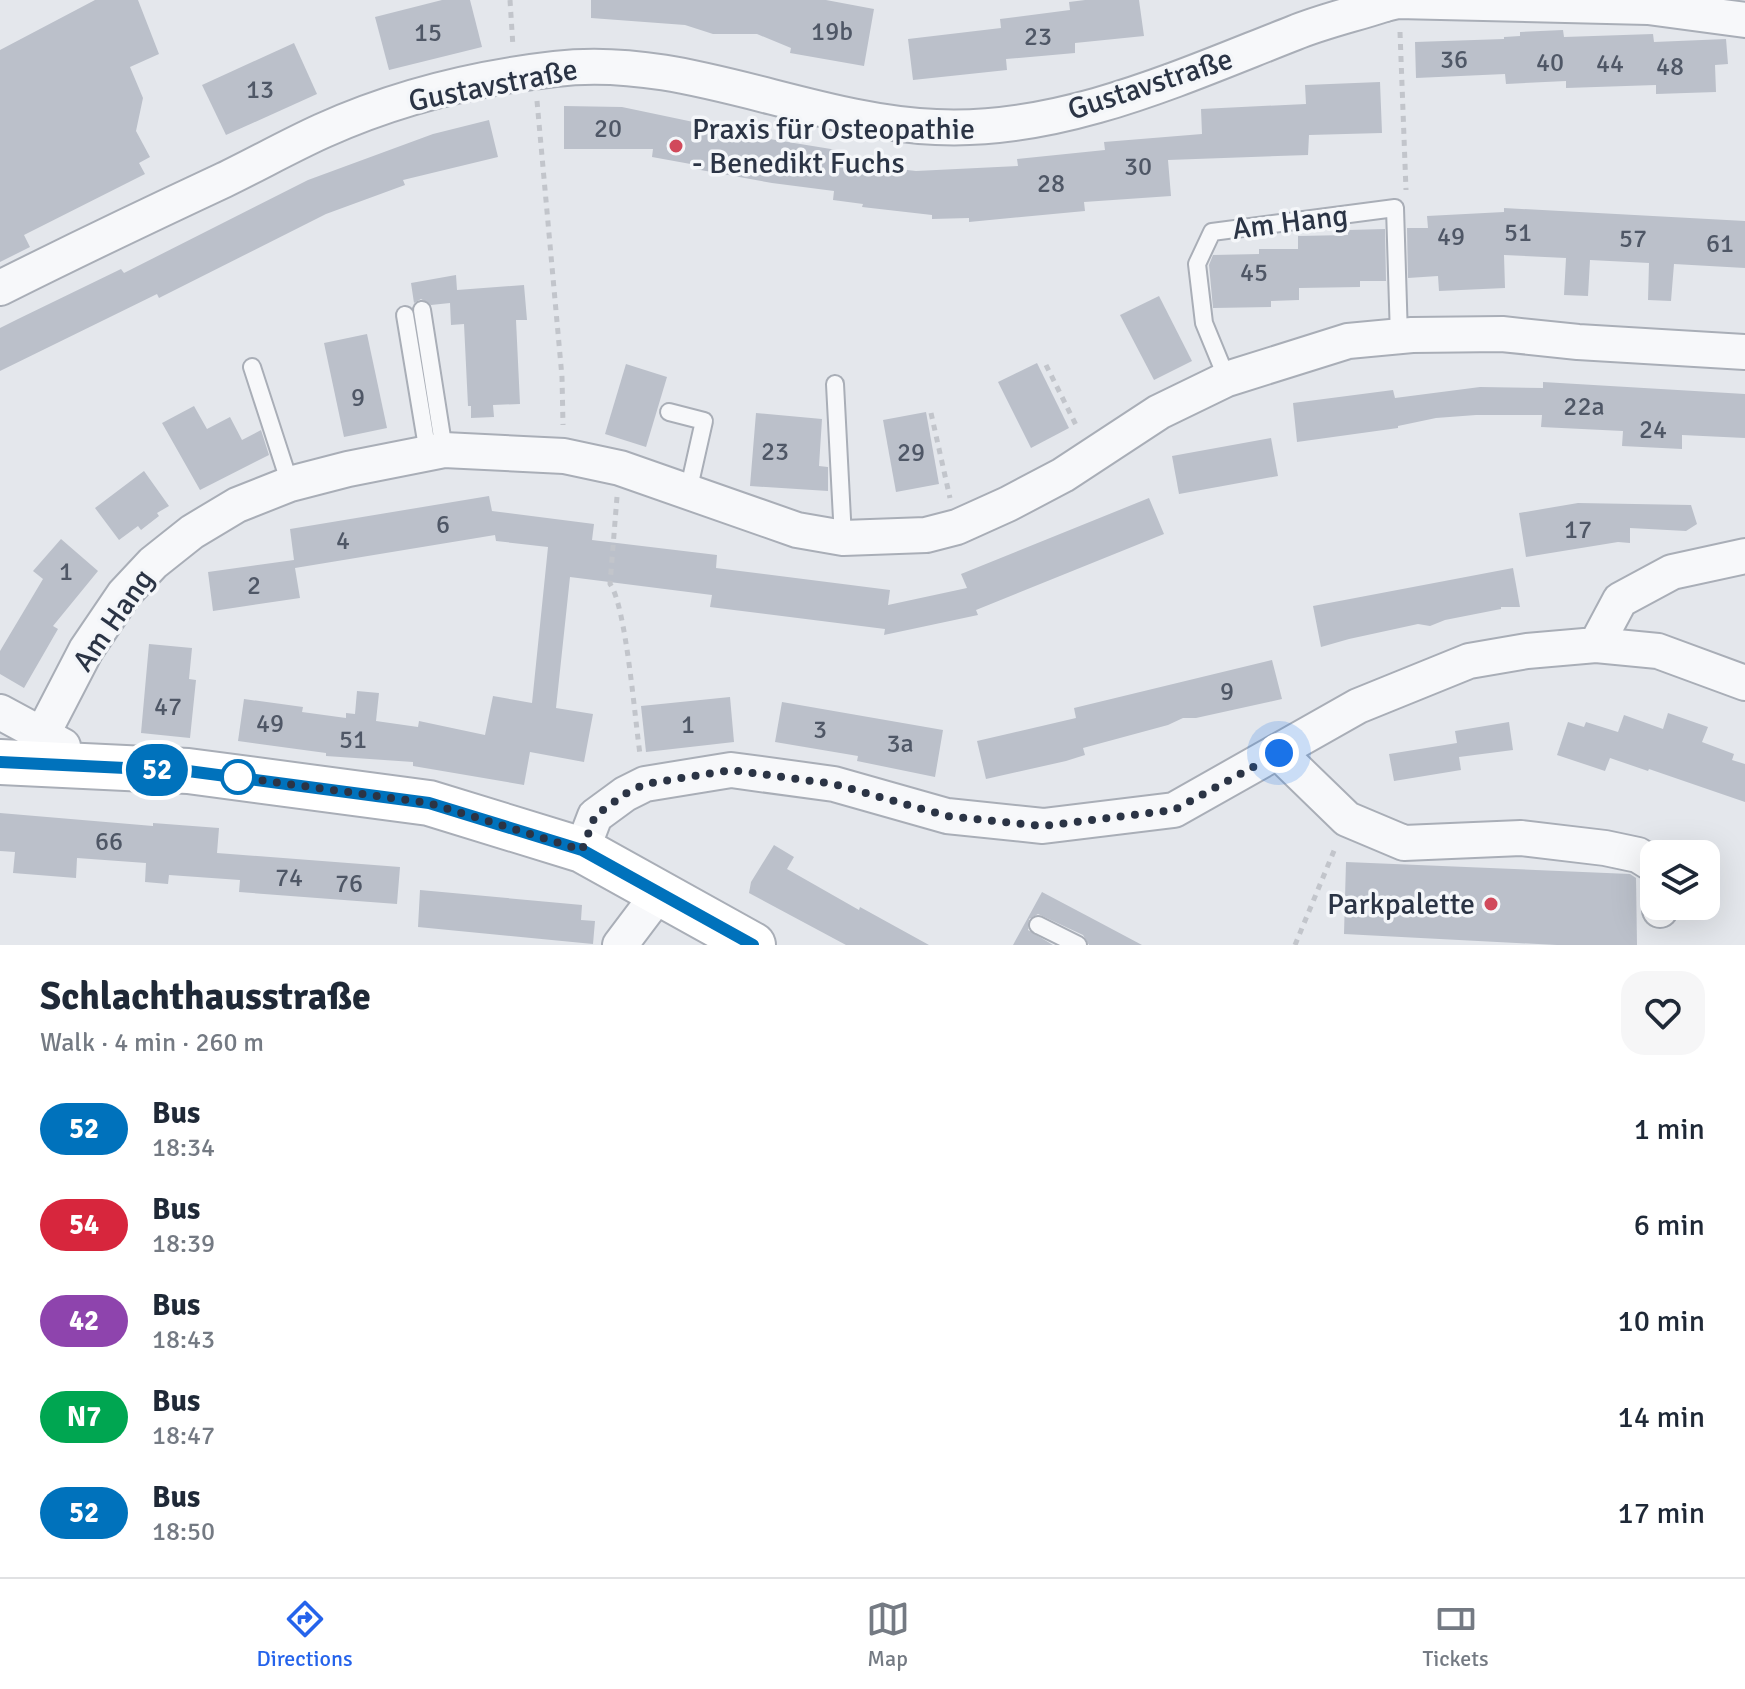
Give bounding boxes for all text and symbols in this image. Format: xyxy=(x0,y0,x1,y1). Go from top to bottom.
house number: 19b xyxy=(811,16,853,48)
house number: 15 xyxy=(414,17,442,49)
house number: 23 xyxy=(1024,21,1052,53)
street label: Gustavstraße xyxy=(1063,40,1237,129)
house number: 36 xyxy=(1440,44,1468,76)
house number: 40 xyxy=(1536,47,1564,79)
house number: 44 xyxy=(1596,48,1624,80)
street label: Gustavstraße xyxy=(406,51,581,120)
house number: 48 xyxy=(1656,51,1684,83)
house number: 13 xyxy=(246,74,274,106)
place label: Praxis für Osteopathie - Benedikt Fuchs xyxy=(692,111,975,182)
house number: 20 xyxy=(594,113,622,145)
marker: Praxis für Osteopathie - Benedikt Fuchs xyxy=(667,137,685,155)
house number: 30 xyxy=(1124,151,1152,183)
house number: 28 xyxy=(1037,168,1065,200)
street label: Am Hang xyxy=(1230,197,1350,248)
house number: 51 xyxy=(1504,217,1532,249)
house number: 49 xyxy=(1437,221,1465,253)
house number: 57 xyxy=(1619,223,1647,255)
house number: 61 xyxy=(1706,228,1734,260)
house number: 45 xyxy=(1240,257,1268,289)
house number: 9 xyxy=(351,382,365,414)
house number: 22a xyxy=(1563,391,1605,423)
house number: 24 xyxy=(1639,414,1667,446)
house number: 23 xyxy=(761,436,789,468)
house number: 29 xyxy=(897,437,925,469)
house number: 6 xyxy=(436,509,450,541)
house number: 17 xyxy=(1564,514,1592,546)
house number: 4 xyxy=(336,525,350,557)
house number: 1 xyxy=(59,556,73,588)
street label: Am Hang xyxy=(65,562,162,679)
house number: 2 xyxy=(247,570,261,602)
house number: 9 xyxy=(1220,676,1234,708)
house number: 47 xyxy=(154,691,182,723)
house number: 49 xyxy=(256,708,284,740)
house number: 1 xyxy=(681,709,695,741)
house number: 3 xyxy=(813,714,827,746)
house number: 51 xyxy=(339,724,367,756)
house number: 3a xyxy=(886,728,914,760)
your location xyxy=(1259,733,1299,773)
line badge: 52 xyxy=(121,744,193,796)
text: 52 xyxy=(142,753,172,787)
unlabelled marker xyxy=(221,760,255,794)
house number: 66 xyxy=(95,826,123,858)
map controls xyxy=(1640,840,1720,920)
button: layers xyxy=(1640,840,1720,920)
house number: 74 xyxy=(275,862,303,894)
house number: 76 xyxy=(335,868,363,900)
place label: Parkpalette xyxy=(1327,886,1475,923)
marker: Parkpalette xyxy=(1482,895,1500,913)
button: heart xyxy=(1621,971,1705,1055)
text: Schlachthausstraße xyxy=(40,973,371,1020)
text: Walk · 4 min · 260 m xyxy=(40,1027,264,1059)
text: Bus xyxy=(152,1095,200,1132)
text: 1 min xyxy=(1634,1111,1705,1148)
text: 52 xyxy=(69,1112,99,1146)
text: 18:34 xyxy=(152,1132,215,1164)
text: Bus xyxy=(152,1191,200,1228)
text: 6 min xyxy=(1634,1207,1705,1244)
text: 54 xyxy=(69,1208,99,1242)
text: 18:39 xyxy=(152,1228,215,1260)
text: Bus xyxy=(152,1287,200,1324)
text: 10 min xyxy=(1618,1303,1705,1340)
text: 42 xyxy=(69,1304,99,1338)
text: 18:43 xyxy=(152,1324,215,1356)
text: Bus xyxy=(152,1383,200,1420)
text: 14 min xyxy=(1618,1399,1705,1436)
text: N7 xyxy=(67,1400,101,1434)
text: 18:47 xyxy=(152,1420,215,1452)
text: Bus xyxy=(152,1479,200,1516)
text: 17 min xyxy=(1618,1495,1705,1532)
text: 52 xyxy=(69,1496,99,1530)
text: 18:50 xyxy=(152,1516,215,1548)
tab: Directions xyxy=(256,1597,353,1672)
tab: Map xyxy=(866,1597,910,1672)
tab: Tickets xyxy=(1422,1597,1489,1672)

